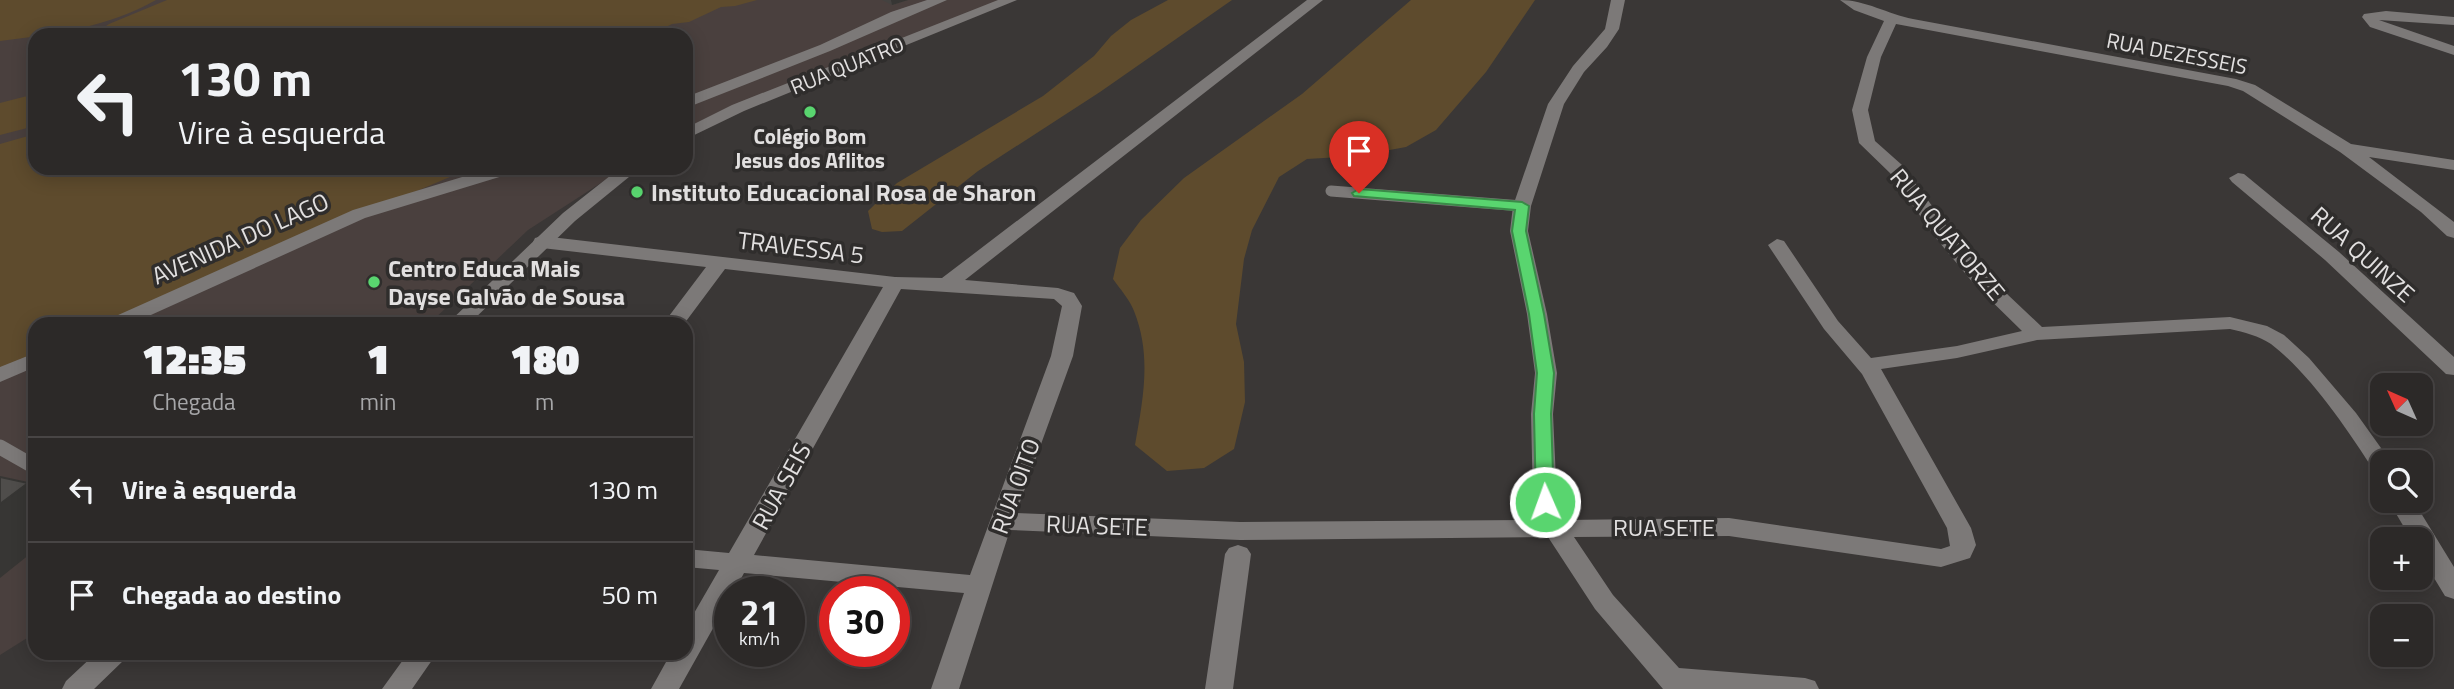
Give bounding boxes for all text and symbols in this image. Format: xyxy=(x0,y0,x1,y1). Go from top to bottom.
street label: RUA DEZESSEIS xyxy=(2104,24,2250,82)
street label: RUA QUATRO xyxy=(785,28,909,102)
text: 130 m xyxy=(178,40,312,115)
icon: left xyxy=(63,56,154,147)
marker: Colégio Bom Jesus dos Aflitos xyxy=(802,104,818,120)
text: Vire à esquerda xyxy=(178,108,385,156)
place label: Colégio Bom Jesus dos Aflitos xyxy=(735,120,885,176)
pin xyxy=(1329,121,1389,193)
icon: arrive xyxy=(1340,132,1378,170)
street label: RUA QUATORZE xyxy=(1882,160,2014,308)
place label: Instituto Educacional Rosa de Sharon xyxy=(651,174,1036,210)
street label: AVENIDA DO LAGO xyxy=(146,183,334,293)
marker: Instituto Educacional Rosa de Sharon xyxy=(629,184,645,200)
street label: RUA QUINZE xyxy=(2303,197,2423,311)
street label: TRAVESSA 5 xyxy=(736,221,866,273)
place label: Centro Educa Mais Dayse Galvão de Sousa xyxy=(388,250,625,314)
marker: Centro Educa Mais Dayse Galvão de Sousa xyxy=(366,274,382,290)
text: 12:35 xyxy=(142,326,246,390)
text: 1 xyxy=(367,326,390,390)
text: 180 xyxy=(510,326,579,390)
north arrow xyxy=(2370,373,2432,436)
map controls xyxy=(2370,373,2433,667)
text: Chegada xyxy=(152,384,236,419)
text: min xyxy=(360,384,396,419)
text: m xyxy=(535,384,554,419)
street label: RUA OITO xyxy=(981,433,1049,539)
street label: RUA SEIS xyxy=(742,436,820,536)
button: search xyxy=(2370,450,2433,513)
position arrow xyxy=(1508,465,1582,539)
text: Vire à esquerda xyxy=(122,470,297,509)
text: 130 m xyxy=(587,470,658,509)
icon: left xyxy=(63,471,101,509)
street label: RUA SETE xyxy=(1045,505,1149,545)
street label: RUA SETE xyxy=(1613,509,1715,545)
button: + xyxy=(2370,527,2433,590)
text: Chegada ao destino xyxy=(122,575,341,614)
text: 50 m xyxy=(601,575,658,614)
icon: arrive xyxy=(63,576,101,614)
speed limit sign: 30 xyxy=(819,576,910,667)
text: 21 xyxy=(740,585,779,639)
button: − xyxy=(2370,604,2433,667)
text: km/h xyxy=(739,625,780,652)

